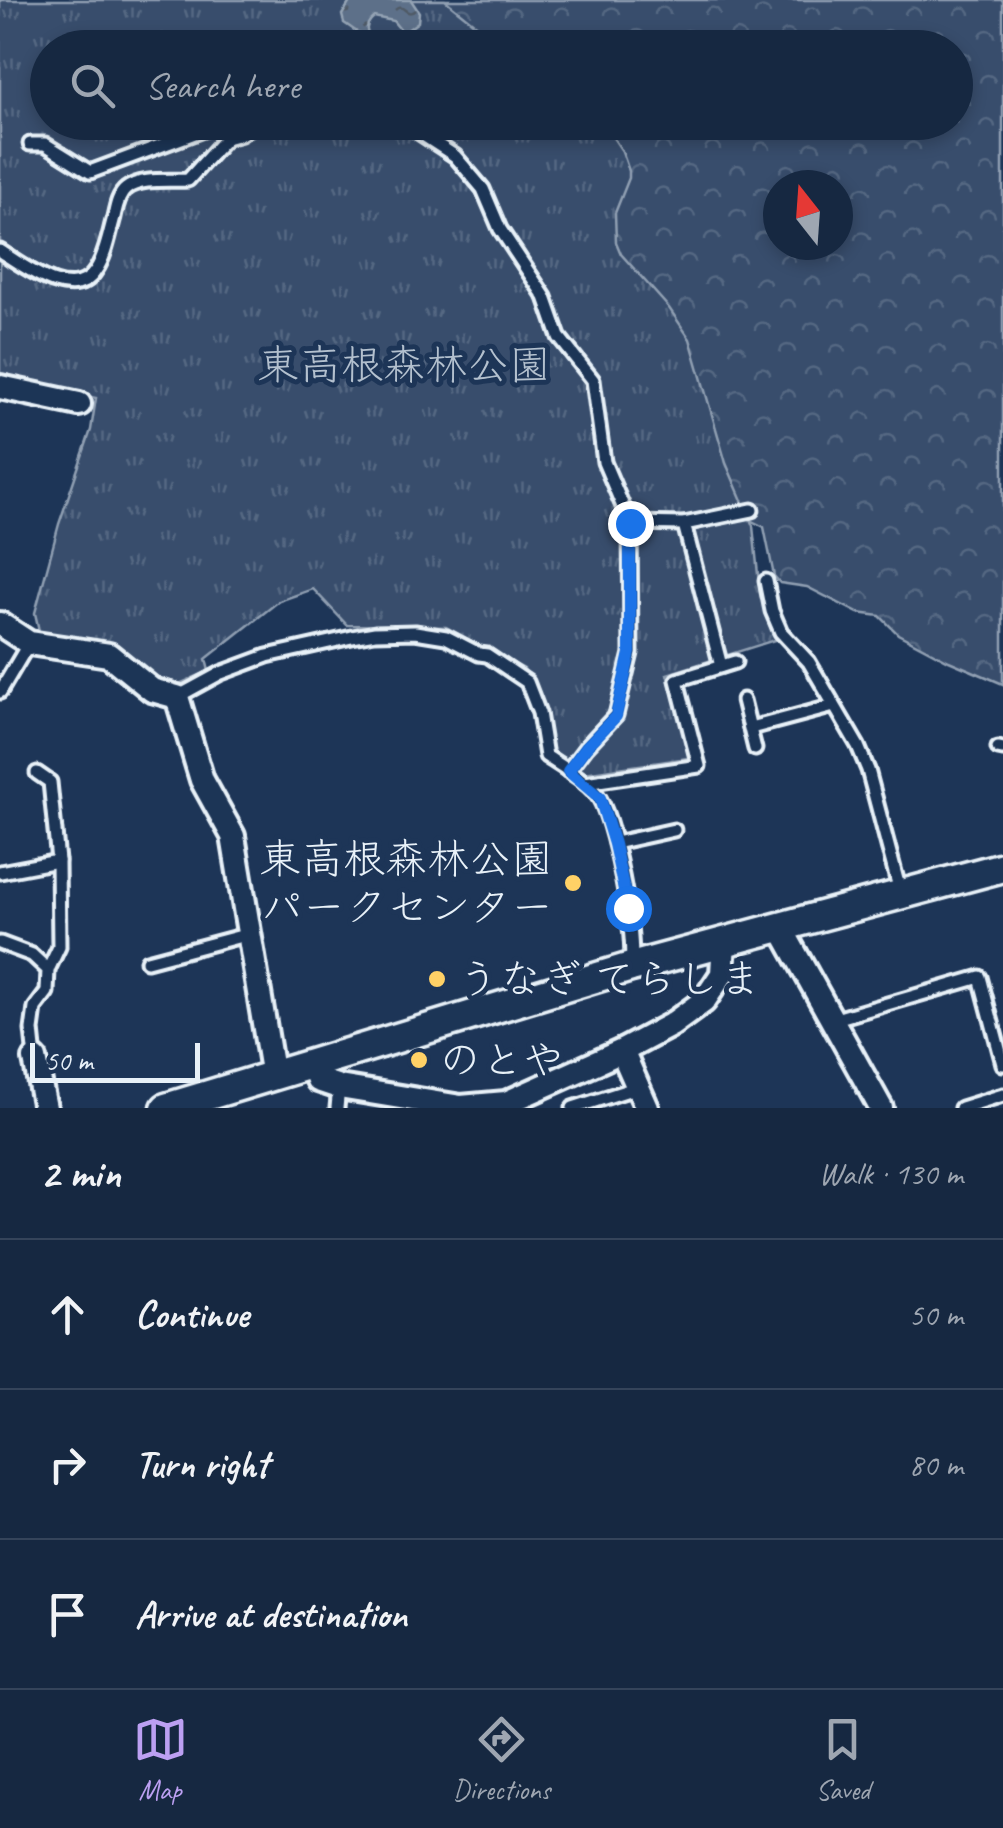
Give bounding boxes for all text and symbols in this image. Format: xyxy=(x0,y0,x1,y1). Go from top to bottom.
search box xyxy=(30,30,973,140)
icon: search xyxy=(65,58,120,113)
text: Search here xyxy=(145,62,300,109)
north arrow xyxy=(763,170,853,260)
park label: 東高根森林公園 xyxy=(257,339,551,392)
route end xyxy=(608,501,654,547)
place label: 東高根森林公園 パークセンター xyxy=(259,833,553,934)
marker: 東高根森林公園 パークセンター xyxy=(562,872,584,894)
route start xyxy=(606,886,652,932)
place label: うなぎ てらしま xyxy=(457,953,761,1006)
marker: うなぎ てらしま xyxy=(426,968,448,990)
place label: のとや xyxy=(439,1034,564,1087)
scale bar xyxy=(30,1038,200,1082)
text: 50 m xyxy=(45,1043,93,1078)
marker: のとや xyxy=(408,1049,430,1071)
text: 2 min xyxy=(40,1147,120,1200)
text: Walk · 130 m xyxy=(819,1153,963,1194)
icon: ahead xyxy=(40,1287,95,1342)
text: Continue xyxy=(135,1291,249,1338)
text: 50 m xyxy=(909,1294,963,1335)
icon: right xyxy=(40,1437,95,1492)
text: Turn right xyxy=(135,1441,269,1488)
text: 80 m xyxy=(909,1444,963,1485)
icon: arrive xyxy=(40,1587,95,1642)
text: Arrive at destination xyxy=(135,1591,407,1638)
tab: Map xyxy=(133,1712,188,1807)
tab: Directions xyxy=(453,1712,550,1807)
tab: Saved xyxy=(815,1712,870,1807)

